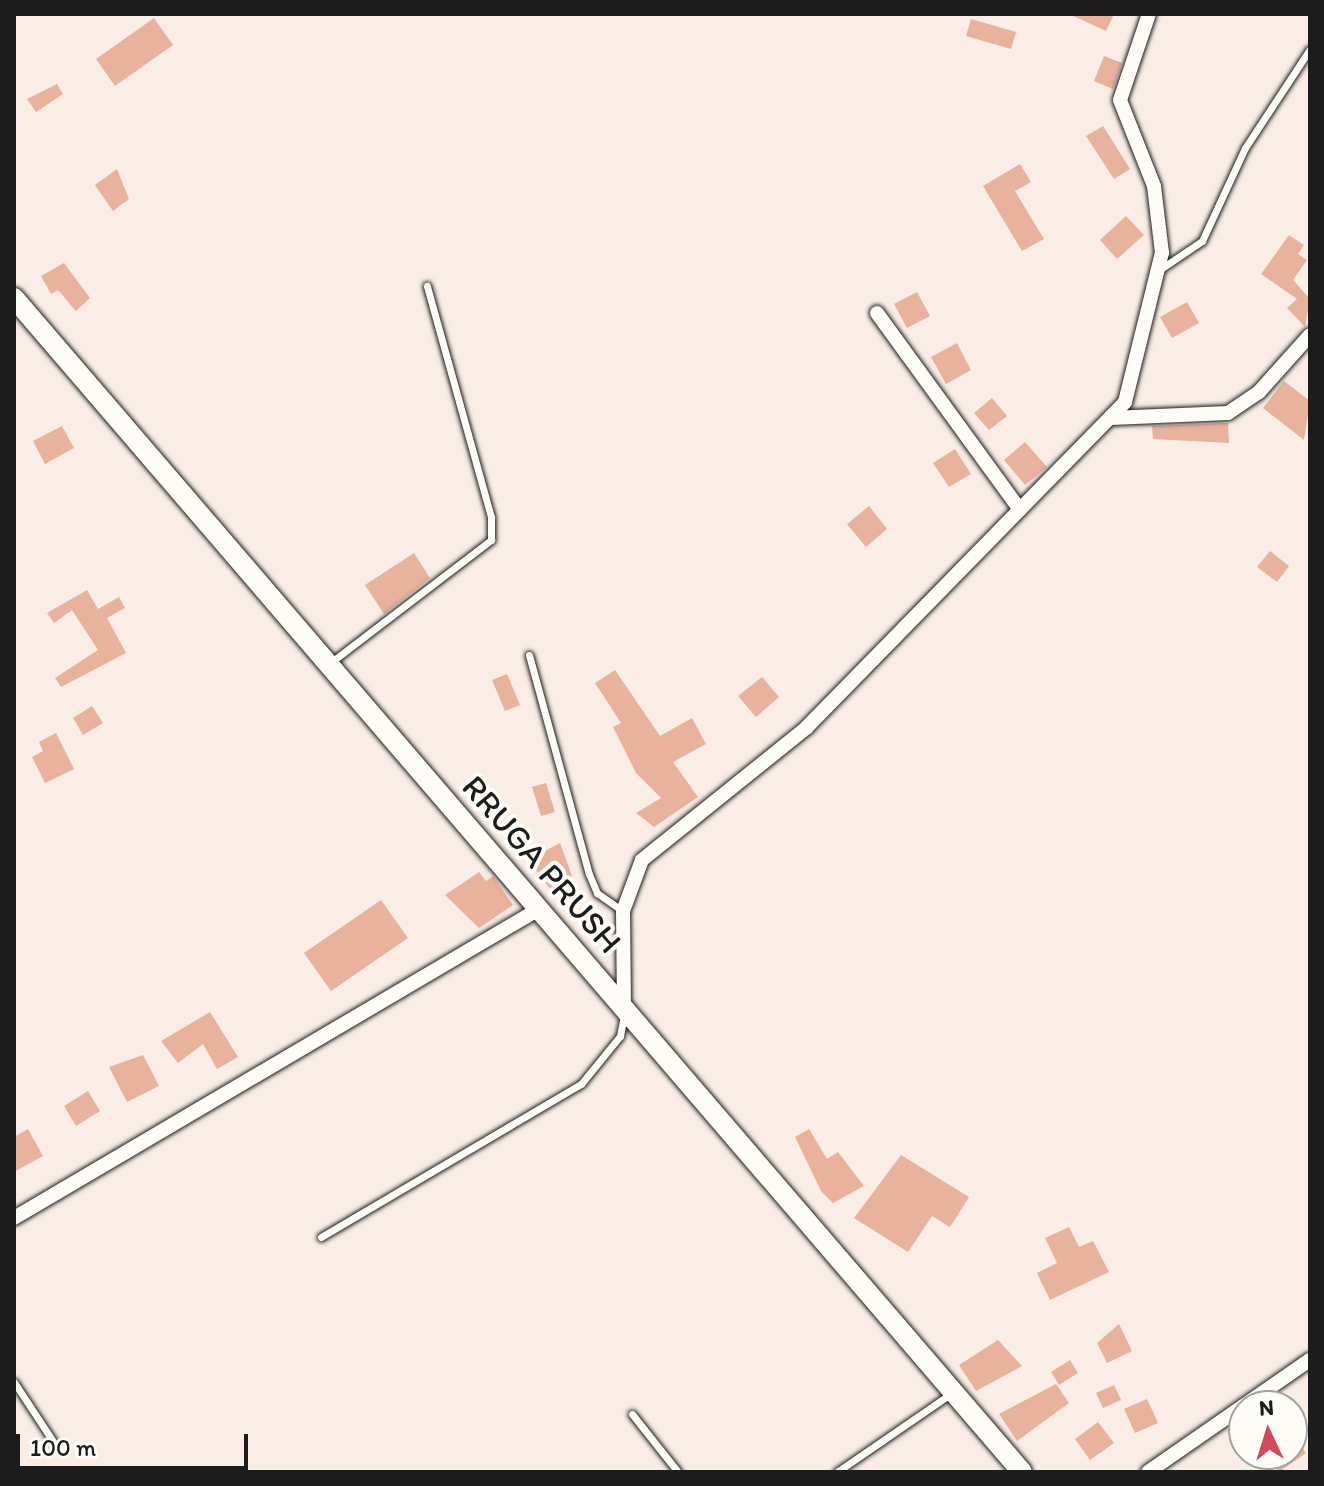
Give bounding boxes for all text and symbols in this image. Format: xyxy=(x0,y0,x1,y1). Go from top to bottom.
street label: RRUGA PRUSH xyxy=(454,767,630,961)
north arrow xyxy=(1228,1390,1308,1470)
text: N xyxy=(1258,1394,1275,1422)
scale bar xyxy=(20,1418,252,1468)
text: 100 m xyxy=(30,1433,96,1462)

